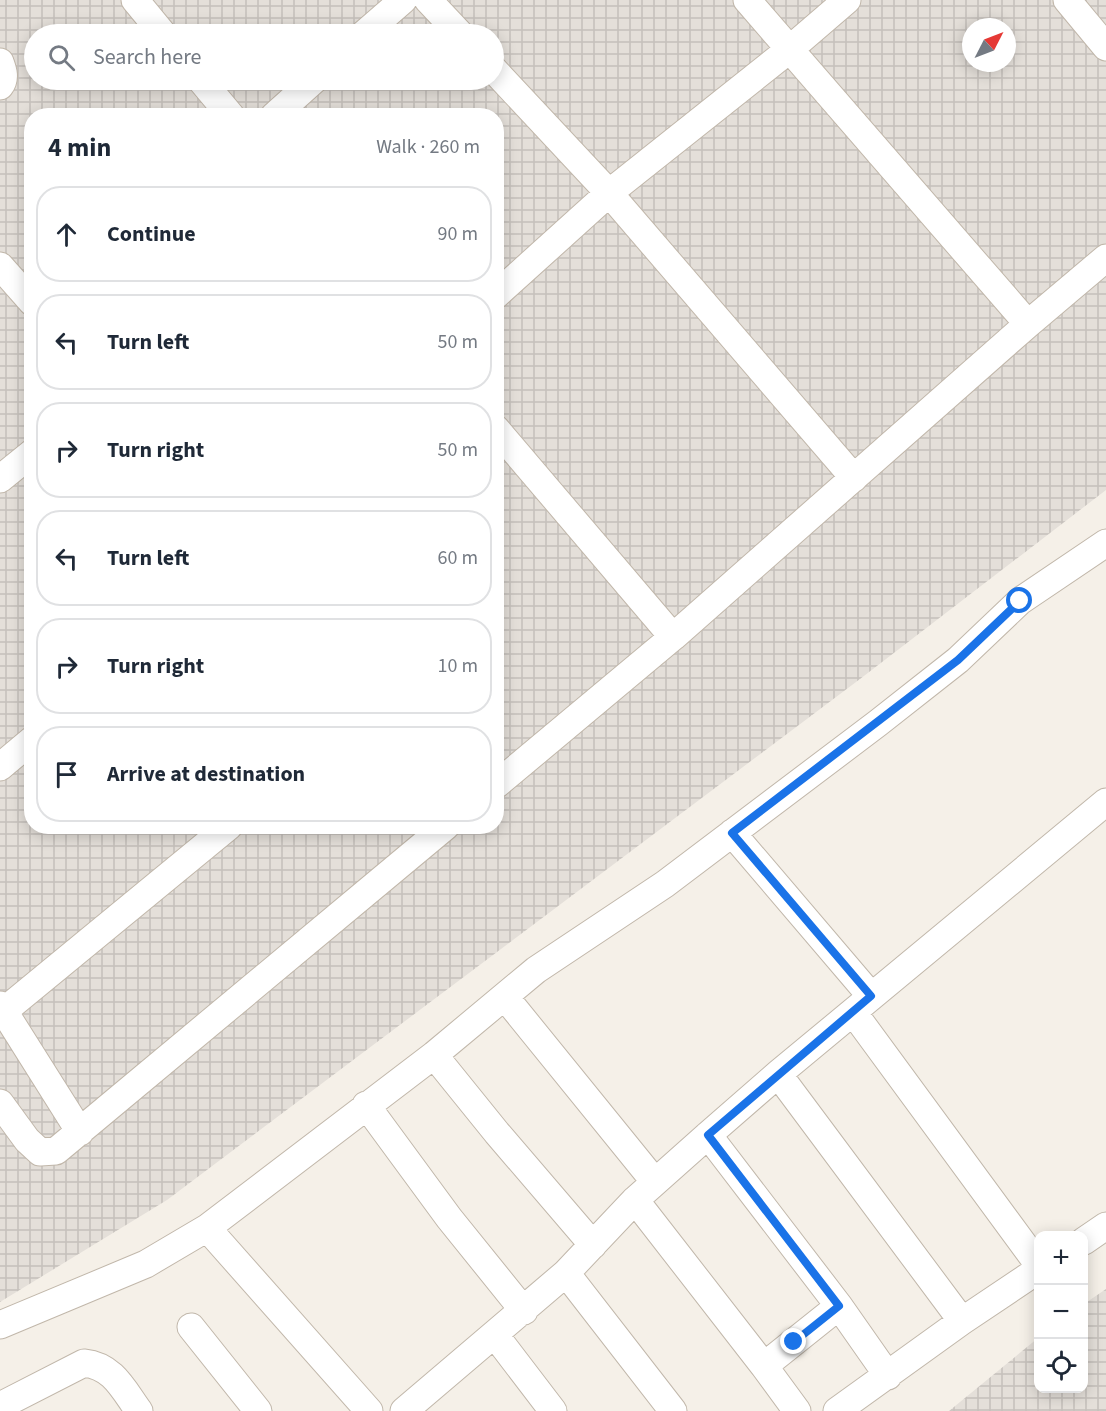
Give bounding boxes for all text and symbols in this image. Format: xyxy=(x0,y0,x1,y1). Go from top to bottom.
north arrow xyxy=(962,18,1016,72)
search box xyxy=(24,24,504,90)
icon: search xyxy=(45,41,78,74)
text: Search here xyxy=(93,41,201,73)
text: 4 min xyxy=(48,129,111,166)
text: Walk · 260 m xyxy=(376,133,480,161)
icon: ahead xyxy=(50,218,83,251)
text: Continue xyxy=(107,218,196,250)
text: 90 m xyxy=(438,220,478,248)
icon: left xyxy=(50,326,83,359)
text: Turn left xyxy=(107,326,189,358)
text: 50 m xyxy=(438,328,478,356)
icon: right xyxy=(50,434,83,467)
text: Turn right xyxy=(107,434,204,466)
text: 50 m xyxy=(438,436,478,464)
icon: left xyxy=(50,542,83,575)
text: Turn left xyxy=(107,542,189,574)
text: 60 m xyxy=(438,544,478,572)
route start xyxy=(1006,587,1032,613)
icon: right xyxy=(50,650,83,683)
text: Turn right xyxy=(107,650,204,682)
text: 10 m xyxy=(438,652,478,680)
icon: arrive xyxy=(50,758,83,791)
text: Arrive at destination xyxy=(107,758,305,790)
map controls xyxy=(1034,1231,1088,1393)
button: + xyxy=(1034,1231,1088,1285)
button: − xyxy=(1034,1285,1088,1339)
route end xyxy=(780,1328,806,1354)
button: locate xyxy=(1034,1339,1088,1393)

